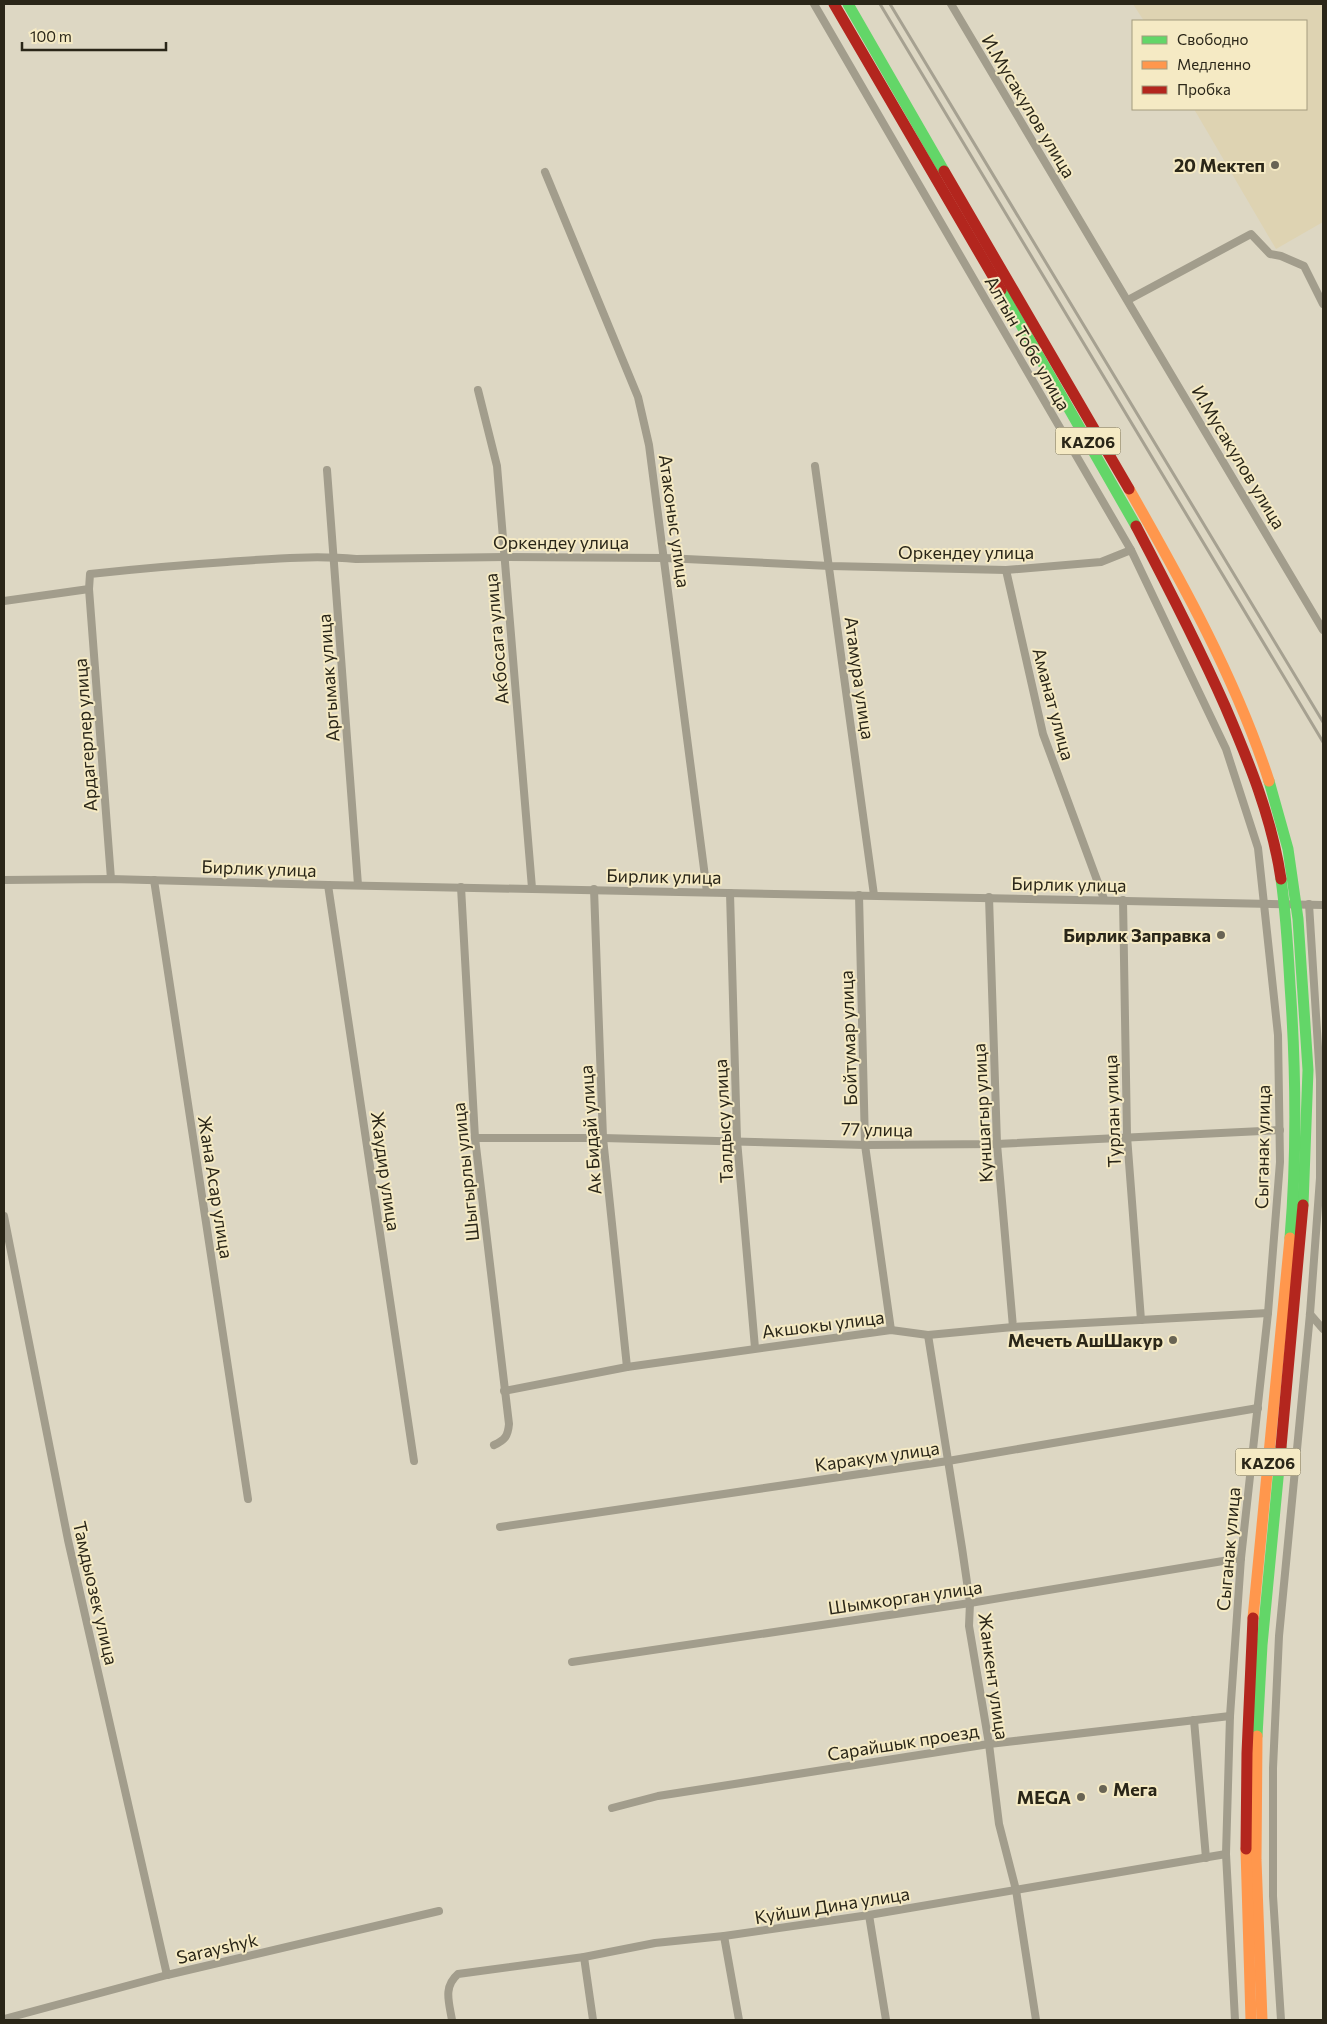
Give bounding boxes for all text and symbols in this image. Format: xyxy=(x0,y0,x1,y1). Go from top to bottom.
scale bar xyxy=(22,20,166,52)
legend xyxy=(1132,20,1307,110)
text: 100 m xyxy=(30,27,72,45)
street label: И.Мусакулов улица xyxy=(977,30,1081,182)
text: Свободно xyxy=(1177,30,1248,48)
text: Медленно xyxy=(1177,55,1251,73)
text: Пробка xyxy=(1177,80,1231,98)
place label: 20 Мектеп xyxy=(1174,154,1265,176)
marker: 20 Мектеп xyxy=(1269,159,1281,171)
street label: Алтын Тобе улица xyxy=(980,272,1076,414)
street label: И.Мусакулов улица xyxy=(1187,381,1291,533)
road number: KАZ06 xyxy=(1056,428,1120,454)
street label: Атаконыс улица xyxy=(655,453,695,589)
street label: Оркендеу улица xyxy=(493,531,629,553)
street label: Оркендеу улица xyxy=(898,541,1034,563)
street label: Акбосага улица xyxy=(479,572,513,706)
street label: Аргымак улица xyxy=(313,613,343,743)
street label: Атамура улица xyxy=(840,615,880,741)
street label: Аманат улица xyxy=(1028,645,1080,763)
street label: Ардагерлер улица xyxy=(69,658,101,812)
street label: Бирлик улица xyxy=(201,855,317,881)
street label: Бирлик улица xyxy=(606,864,722,888)
street label: Бирлик улица xyxy=(1011,872,1127,896)
place label: Бирлик Заправка xyxy=(1063,924,1211,946)
marker: Бирлик Заправка xyxy=(1215,929,1227,941)
street label: Бойтумар улица xyxy=(835,970,861,1106)
street label: Куншагыр улица xyxy=(967,1043,997,1183)
street label: Турлан улица xyxy=(1099,1054,1125,1168)
street label: Талдысу улица xyxy=(709,1058,737,1184)
street label: Ак Бидай улица xyxy=(574,1064,606,1196)
street label: Сыганак улица xyxy=(1250,1085,1274,1209)
street label: Шыгырлы улица xyxy=(447,1102,483,1242)
street label: Жаудир улица xyxy=(367,1110,405,1232)
street label: Жана Асар улица xyxy=(194,1114,238,1260)
street label: 77 улица xyxy=(841,1117,913,1141)
street label: Акшокы улица xyxy=(761,1306,885,1342)
place label: Мечеть АшШакур xyxy=(1008,1329,1163,1351)
marker: Мечеть АшШакур xyxy=(1167,1334,1179,1346)
street label: Каракум улица xyxy=(813,1436,941,1476)
road number: KАZ06 xyxy=(1236,1448,1300,1475)
street label: Сыганак улица xyxy=(1212,1486,1244,1612)
street label: Тамдыозек улица xyxy=(69,1519,123,1667)
street label: Шымкорган улица xyxy=(827,1575,983,1619)
street label: Жанкент улица xyxy=(974,1611,1014,1741)
street label: Сарайшык проезд xyxy=(826,1719,981,1765)
place label: Мега xyxy=(1113,1778,1157,1800)
marker: Мега xyxy=(1097,1783,1109,1795)
place label: MEGA xyxy=(1017,1786,1071,1808)
marker: MEGA xyxy=(1075,1791,1087,1803)
street label: Куйши Дина улица xyxy=(753,1882,911,1928)
street label: Sarayshyk xyxy=(174,1928,260,1968)

